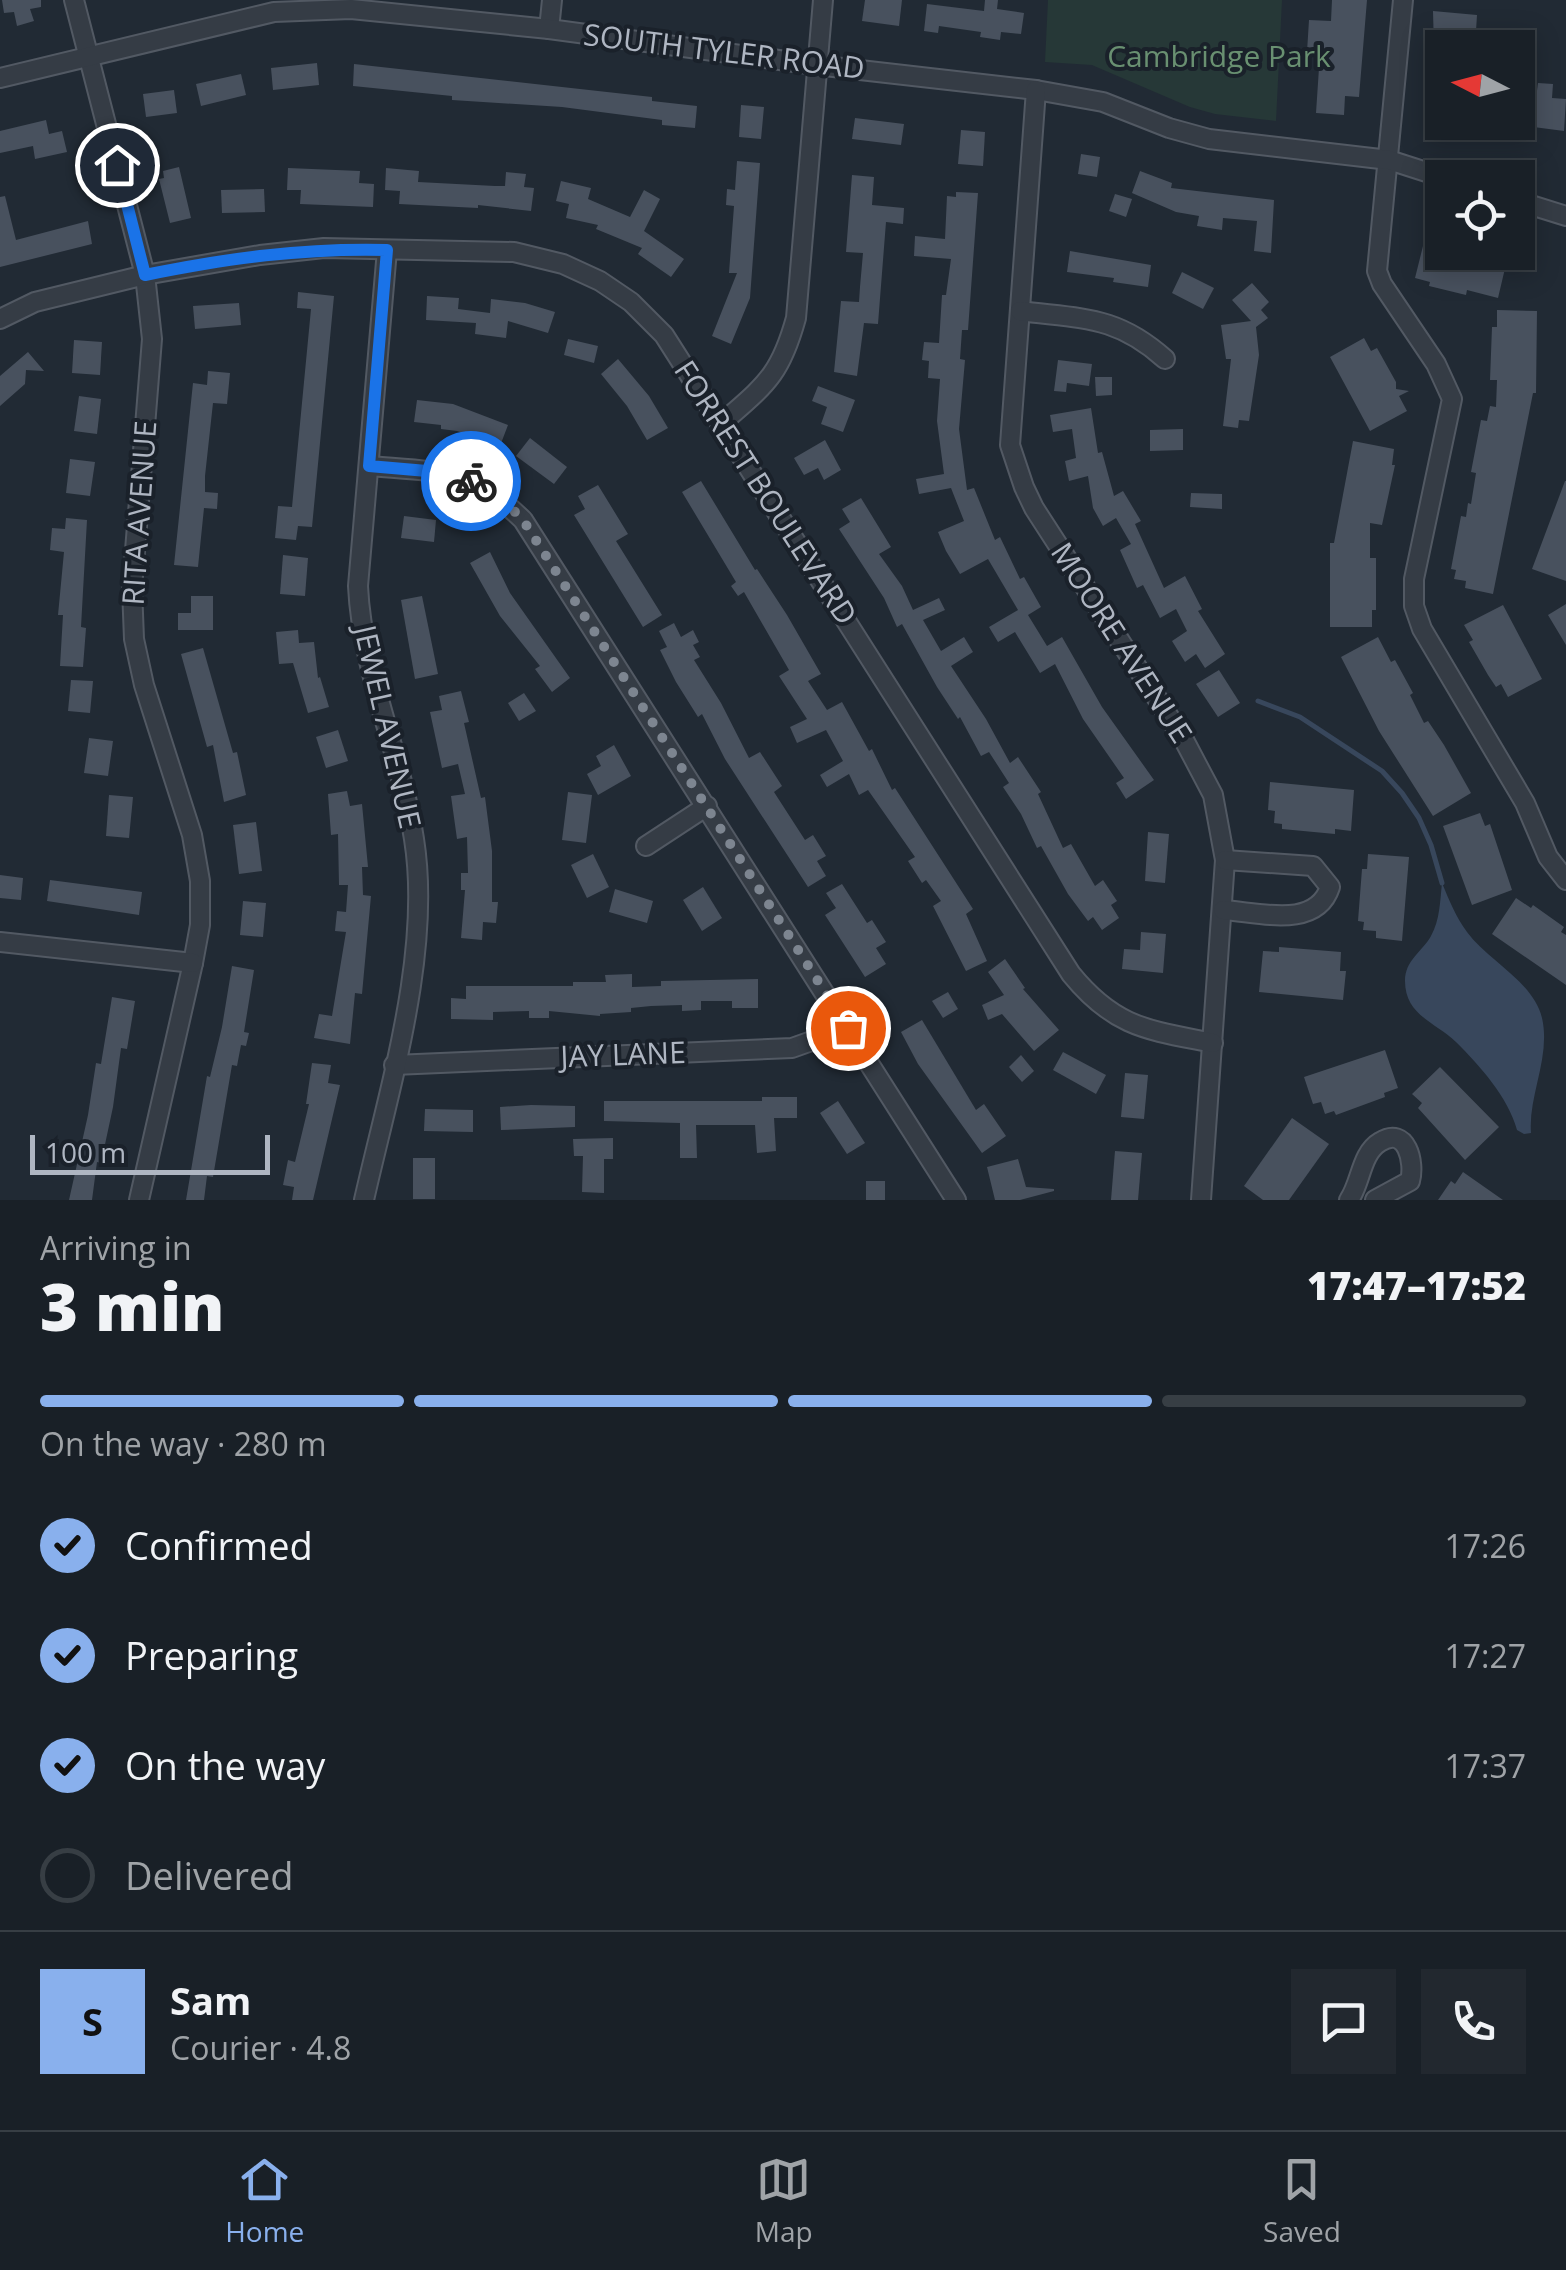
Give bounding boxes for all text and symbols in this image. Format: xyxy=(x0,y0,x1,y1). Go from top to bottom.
street label: SOUTH TYLER ROAD xyxy=(581,13,867,88)
north arrow xyxy=(1425,30,1535,140)
map controls xyxy=(1425,30,1535,270)
park label: Cambridge Park xyxy=(1107,35,1331,76)
pin xyxy=(75,123,160,208)
icon: home xyxy=(90,138,145,193)
button: locate xyxy=(1425,160,1535,270)
street label: FORREST BOULEVARD xyxy=(665,352,867,632)
street label: RITA AVENUE xyxy=(112,419,165,607)
courier xyxy=(421,431,521,531)
icon: bike xyxy=(444,454,499,509)
street label: MOORE AVENUE xyxy=(1042,534,1202,750)
street label: JEWEL AVENUE xyxy=(345,618,432,832)
pin xyxy=(806,986,891,1071)
icon: bag xyxy=(821,1001,876,1056)
street label: JAY LANE xyxy=(557,1031,686,1076)
scale bar xyxy=(30,1130,270,1174)
text: 100 m xyxy=(45,1133,126,1171)
text: Arriving in xyxy=(40,1226,192,1269)
text: 17:47–17:52 xyxy=(1307,1259,1526,1311)
text: 3 min xyxy=(40,1262,225,1350)
text: On the way · 280 m xyxy=(40,1422,327,1465)
icon: check xyxy=(40,1518,95,1573)
text: Confirmed xyxy=(125,1519,313,1571)
text: 17:26 xyxy=(1444,1524,1526,1567)
icon: check xyxy=(40,1628,95,1683)
text: Preparing xyxy=(125,1629,298,1681)
text: 17:27 xyxy=(1444,1634,1526,1677)
icon: check xyxy=(40,1738,95,1793)
text: On the way xyxy=(125,1739,325,1791)
text: 17:37 xyxy=(1444,1744,1526,1787)
text: Delivered xyxy=(125,1849,294,1901)
button: chat xyxy=(1291,1969,1396,2074)
button: phone xyxy=(1421,1969,1526,2074)
text: Sam xyxy=(170,1974,251,2026)
text: S xyxy=(82,1995,103,2047)
text: Courier · 4.8 xyxy=(170,2026,351,2069)
tab: Home xyxy=(225,2152,304,2250)
tab: Map xyxy=(755,2152,813,2250)
tab: Saved xyxy=(1263,2152,1341,2250)

